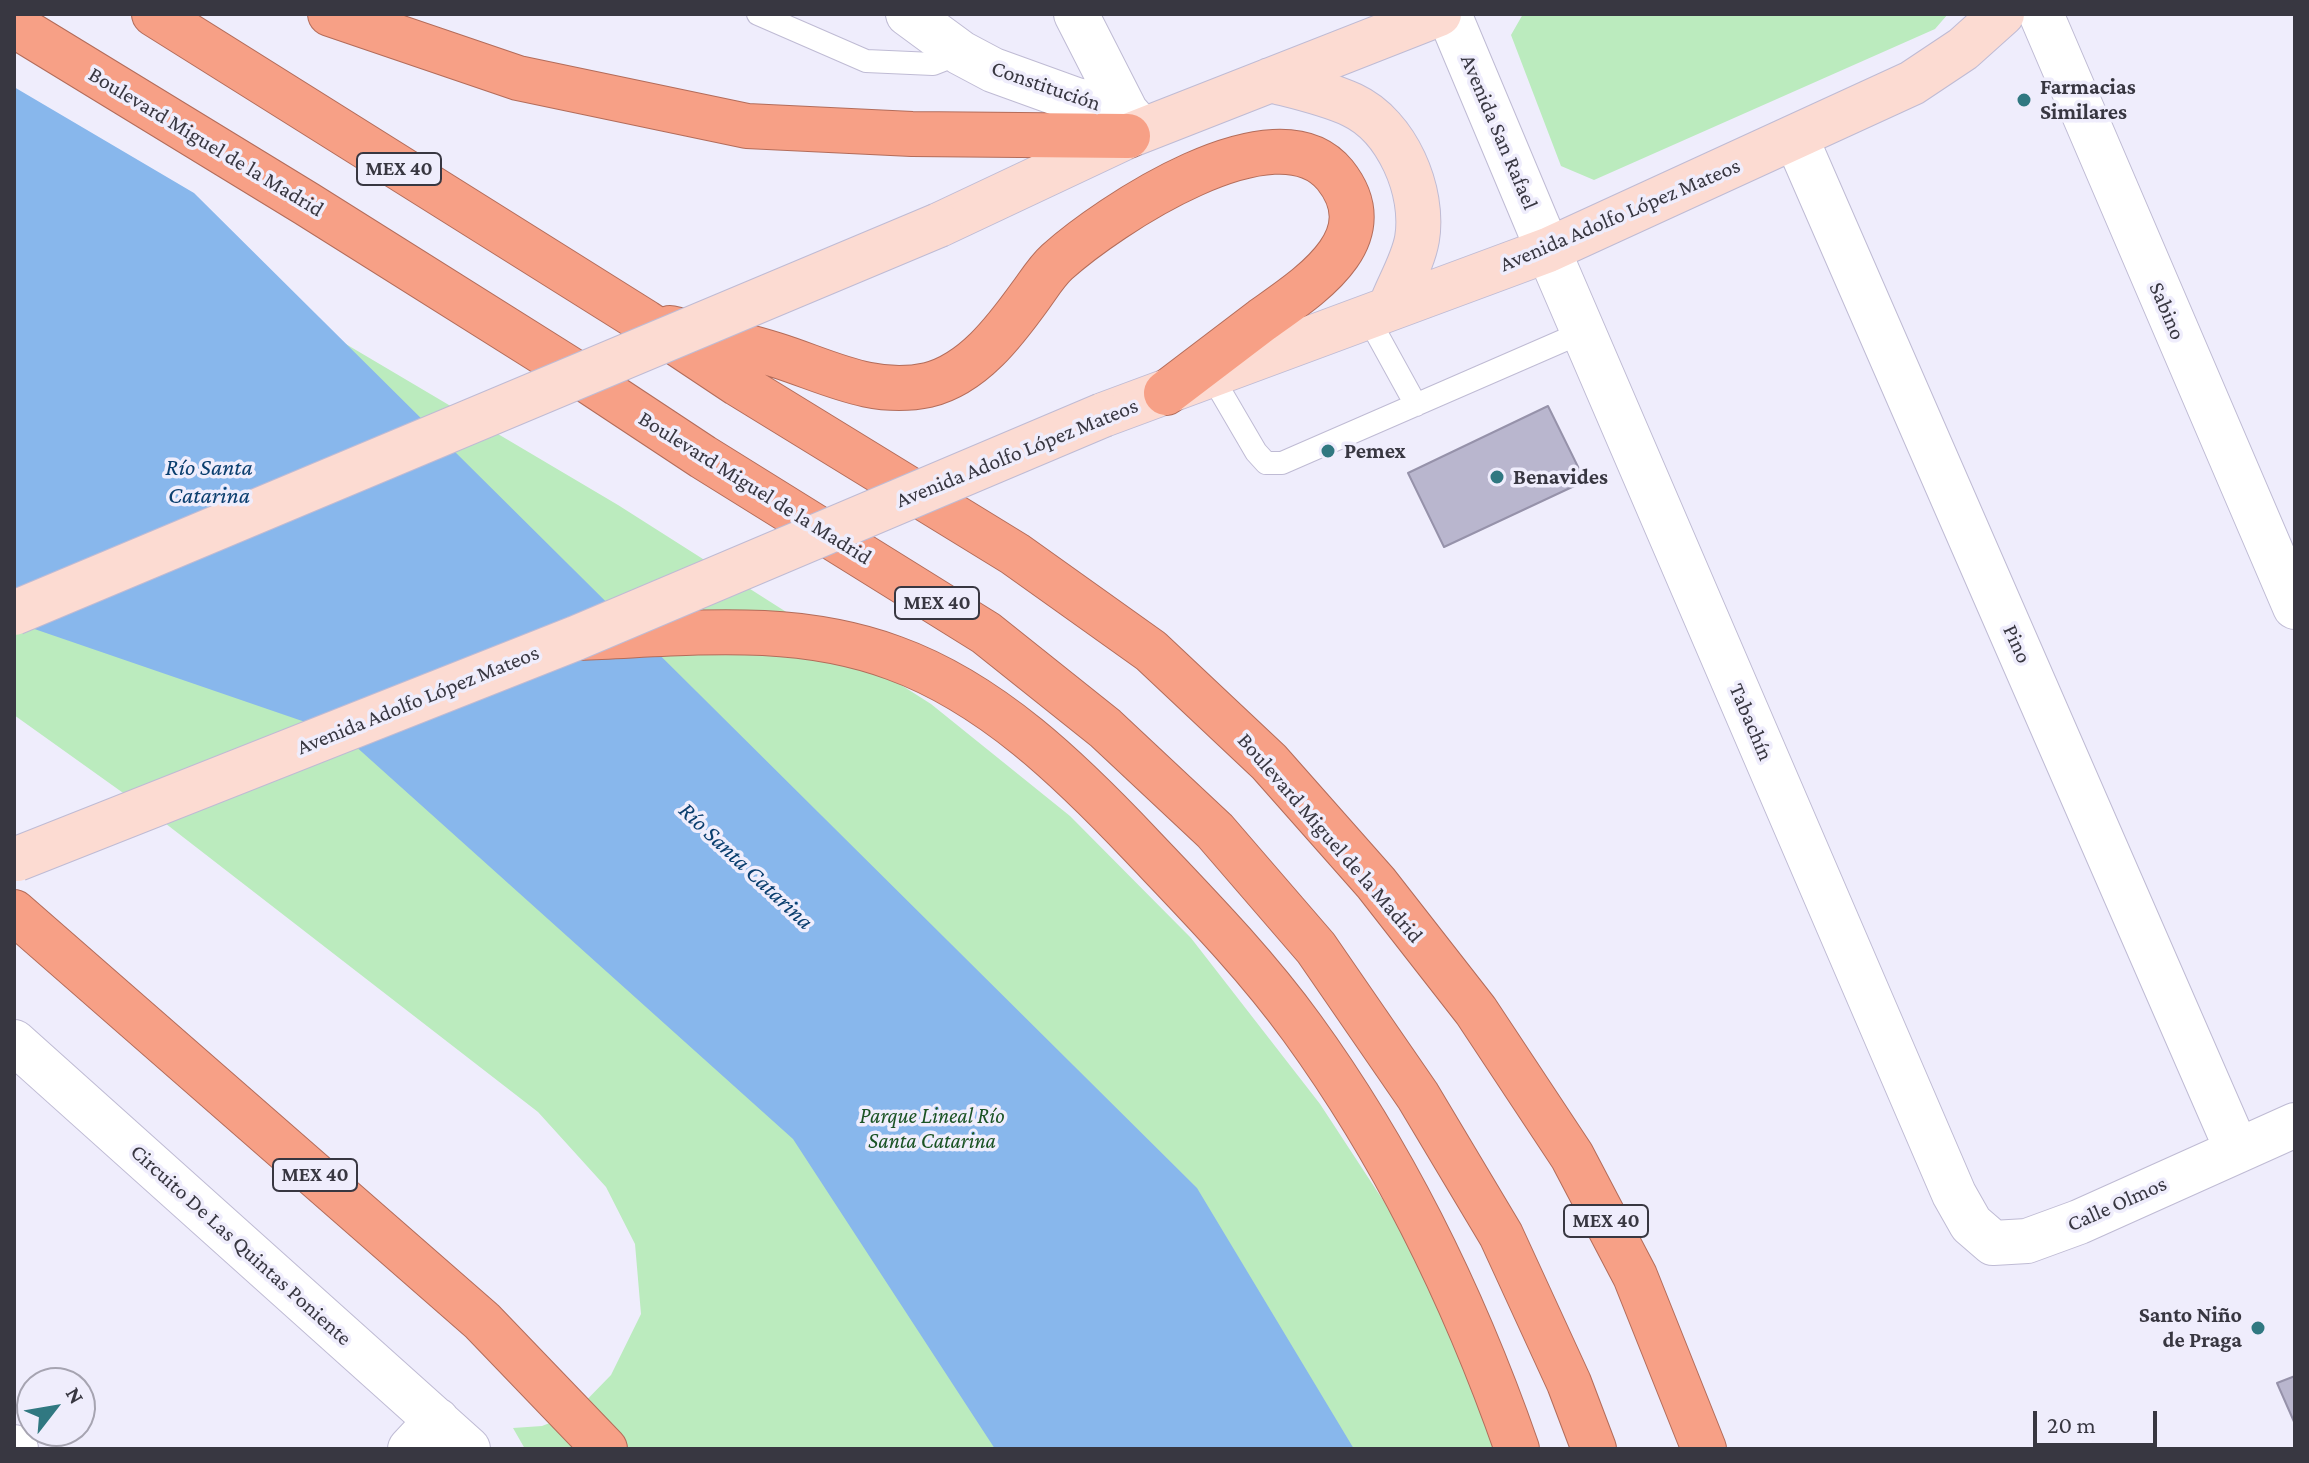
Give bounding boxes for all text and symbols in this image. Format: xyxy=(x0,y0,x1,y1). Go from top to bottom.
street label: Avenida San Rafael xyxy=(1454,50,1544,214)
street label: Constitución xyxy=(988,55,1104,117)
street label: Boulevard Miguel de la Madrid xyxy=(84,61,328,223)
place label: Farmacias Similares xyxy=(2040,74,2136,126)
marker: Farmacias Similares xyxy=(2015,91,2033,109)
street label: Avenida Adolfo López Mateos xyxy=(1496,152,1744,278)
road number: MEX 40 xyxy=(357,153,441,185)
street label: Sabino xyxy=(2143,278,2191,344)
street label: Avenida Adolfo López Mateos xyxy=(892,392,1142,514)
street label: Boulevard Miguel de la Madrid xyxy=(634,405,876,571)
place label: Pemex xyxy=(1344,438,1406,464)
marker: Pemex xyxy=(1319,442,1337,460)
water label: Río Santa Catarina xyxy=(165,454,253,510)
place label: Benavides xyxy=(1513,464,1608,490)
marker: Benavides xyxy=(1488,468,1506,486)
road number: MEX 40 xyxy=(895,587,979,619)
street label: Pino xyxy=(1997,621,2037,667)
street label: Avenida Adolfo López Mateos xyxy=(293,639,543,761)
street label: Tabachín xyxy=(1723,679,1779,765)
street label: Boulevard Miguel de la Madrid xyxy=(1232,728,1428,948)
water label: Río Santa Catarina xyxy=(673,796,819,936)
park label: Parque Lineal Río Santa Catarina xyxy=(859,1103,1005,1154)
street label: Circuito De Las Quintas Poniente xyxy=(125,1139,357,1351)
road number: MEX 40 xyxy=(273,1159,357,1191)
street label: Calle Olmos xyxy=(2063,1170,2171,1238)
road number: MEX 40 xyxy=(1564,1205,1648,1237)
place label: Santo Niño de Praga xyxy=(2139,1302,2242,1354)
marker: Santo Niño de Praga xyxy=(2249,1319,2267,1337)
north arrow xyxy=(16,1367,96,1447)
text: N xyxy=(61,1383,90,1408)
scale bar xyxy=(2037,1395,2161,1445)
text: 20 m xyxy=(2047,1411,2096,1438)

